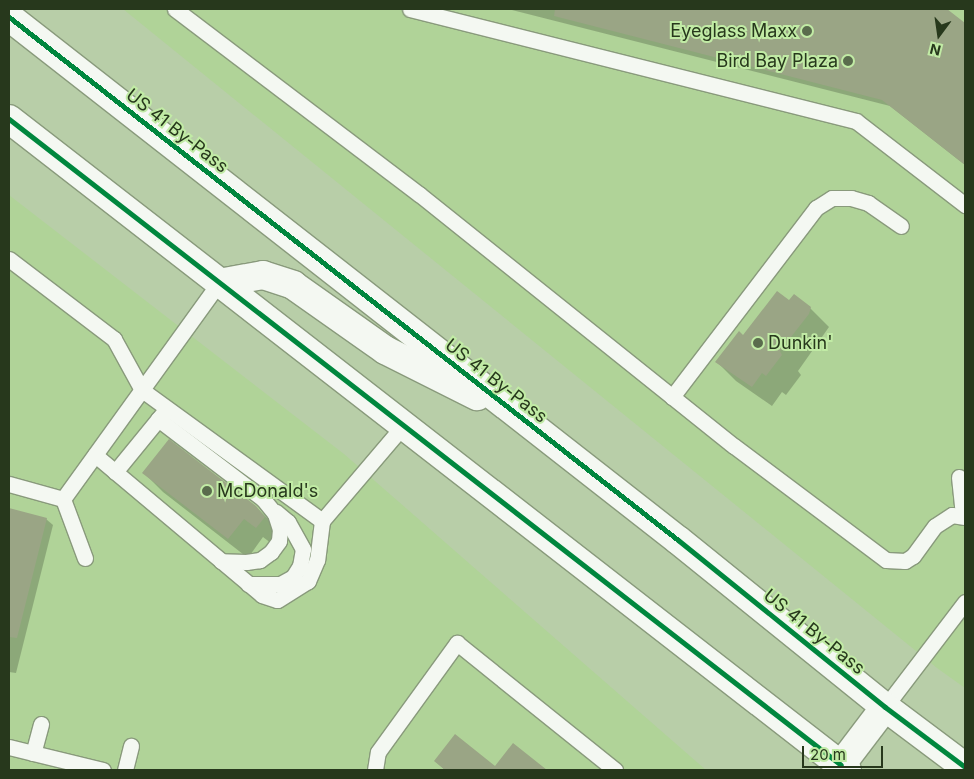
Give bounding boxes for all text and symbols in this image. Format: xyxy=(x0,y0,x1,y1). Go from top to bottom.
north arrow xyxy=(914,10,964,60)
place label: Eyeglass Maxx xyxy=(670,20,797,42)
marker: Eyeglass Maxx xyxy=(801,25,813,37)
text: N xyxy=(928,41,942,60)
place label: Bird Bay Plaza xyxy=(716,50,838,72)
marker: Bird Bay Plaza xyxy=(842,55,854,67)
street label: US 41 By-Pass xyxy=(122,84,232,178)
place label: Dunkin' xyxy=(768,332,833,354)
street label: US 41 By-Pass xyxy=(441,334,551,428)
marker: Dunkin' xyxy=(752,337,764,349)
place label: McDonald's xyxy=(217,480,318,502)
marker: McDonald's xyxy=(201,485,213,497)
street label: US 41 By-Pass xyxy=(759,585,869,679)
scale bar xyxy=(804,736,885,768)
text: 20 m xyxy=(810,745,846,764)

